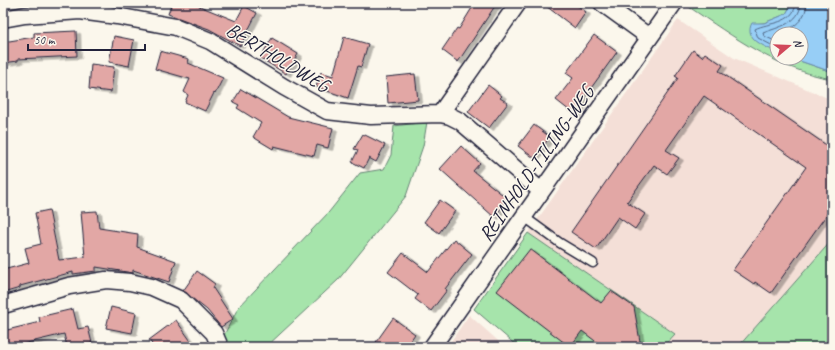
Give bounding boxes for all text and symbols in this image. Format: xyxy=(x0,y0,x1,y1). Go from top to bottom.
street label: BERTHOLDWEG xyxy=(222,17,336,99)
scale bar xyxy=(28,26,145,52)
north arrow xyxy=(769,26,809,66)
text: 50 m xyxy=(34,32,56,48)
text: N xyxy=(791,37,807,50)
street label: REINHOLD-TILING-WEG xyxy=(473,79,601,246)

